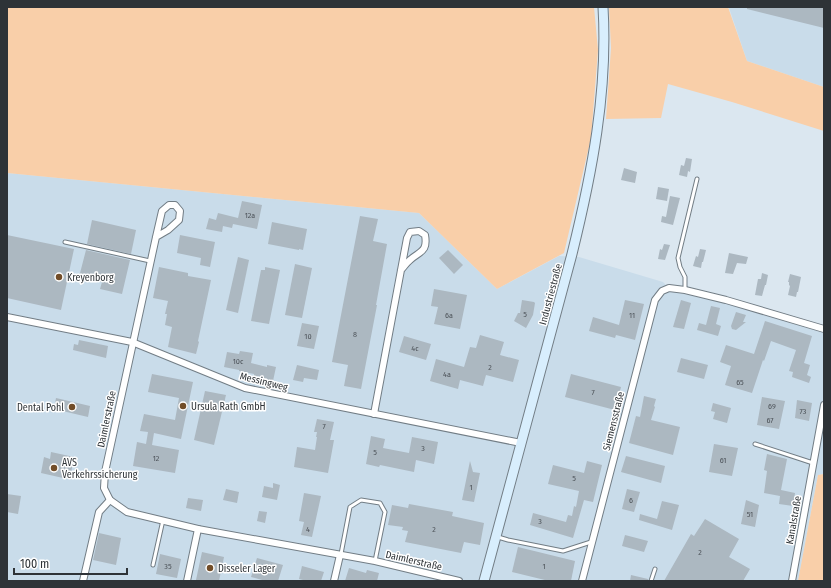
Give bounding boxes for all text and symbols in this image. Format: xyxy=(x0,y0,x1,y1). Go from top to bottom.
house number: 12a xyxy=(245,211,255,220)
street label: Industriestraße xyxy=(537,262,565,326)
marker: Kreyenborg xyxy=(54,272,64,282)
place label: Kreyenborg xyxy=(67,272,114,284)
house number: 5 xyxy=(523,310,527,319)
house number: 6a xyxy=(445,311,453,320)
house number: 11 xyxy=(629,311,635,320)
house number: 8 xyxy=(353,330,357,339)
house number: 10 xyxy=(304,332,312,341)
house number: 4c xyxy=(411,344,419,353)
house number: 10c xyxy=(233,357,244,366)
house number: 2 xyxy=(488,363,492,372)
street label: Messingweg xyxy=(238,370,289,394)
house number: 4a xyxy=(443,370,451,379)
house number: 65 xyxy=(736,378,744,387)
house number: 7 xyxy=(591,388,595,397)
street label: Daimlerstraße xyxy=(95,390,119,449)
street label: Siemensstraße xyxy=(601,390,627,452)
marker: Ursula Rath GmbH xyxy=(178,401,188,411)
place label: Ursula Rath GmbH xyxy=(191,401,266,413)
place label: Dental Pohl xyxy=(17,402,64,414)
marker: Dental Pohl xyxy=(67,402,77,412)
house number: 69 xyxy=(768,402,776,411)
house number: 73 xyxy=(800,407,807,416)
house number: 67 xyxy=(766,416,774,425)
house number: 7 xyxy=(322,422,326,431)
house number: 3 xyxy=(421,444,425,453)
house number: 5 xyxy=(373,448,377,457)
house number: 12 xyxy=(153,454,160,463)
house number: 61 xyxy=(720,456,726,465)
place label: AVS Verkehrssicherung xyxy=(62,457,138,481)
marker: AVS Verkehrssicherung xyxy=(49,463,59,473)
house number: 5 xyxy=(572,474,576,483)
house number: 1 xyxy=(469,483,473,492)
street label: Kanalstraße xyxy=(784,495,804,545)
house number: 6 xyxy=(629,496,633,505)
house number: 51 xyxy=(747,510,753,519)
house number: 3 xyxy=(538,517,542,526)
house number: 4 xyxy=(306,525,310,534)
house number: 2 xyxy=(432,525,436,534)
house number: 2 xyxy=(698,548,702,557)
street label: Daimlerstraße xyxy=(384,549,443,573)
scale bar xyxy=(14,550,127,576)
text: 100 m xyxy=(20,557,49,571)
house number: 35 xyxy=(164,562,172,571)
house number: 1 xyxy=(542,562,546,571)
marker: Disseler Lager xyxy=(205,563,215,573)
place label: Disseler Lager xyxy=(218,563,276,575)

